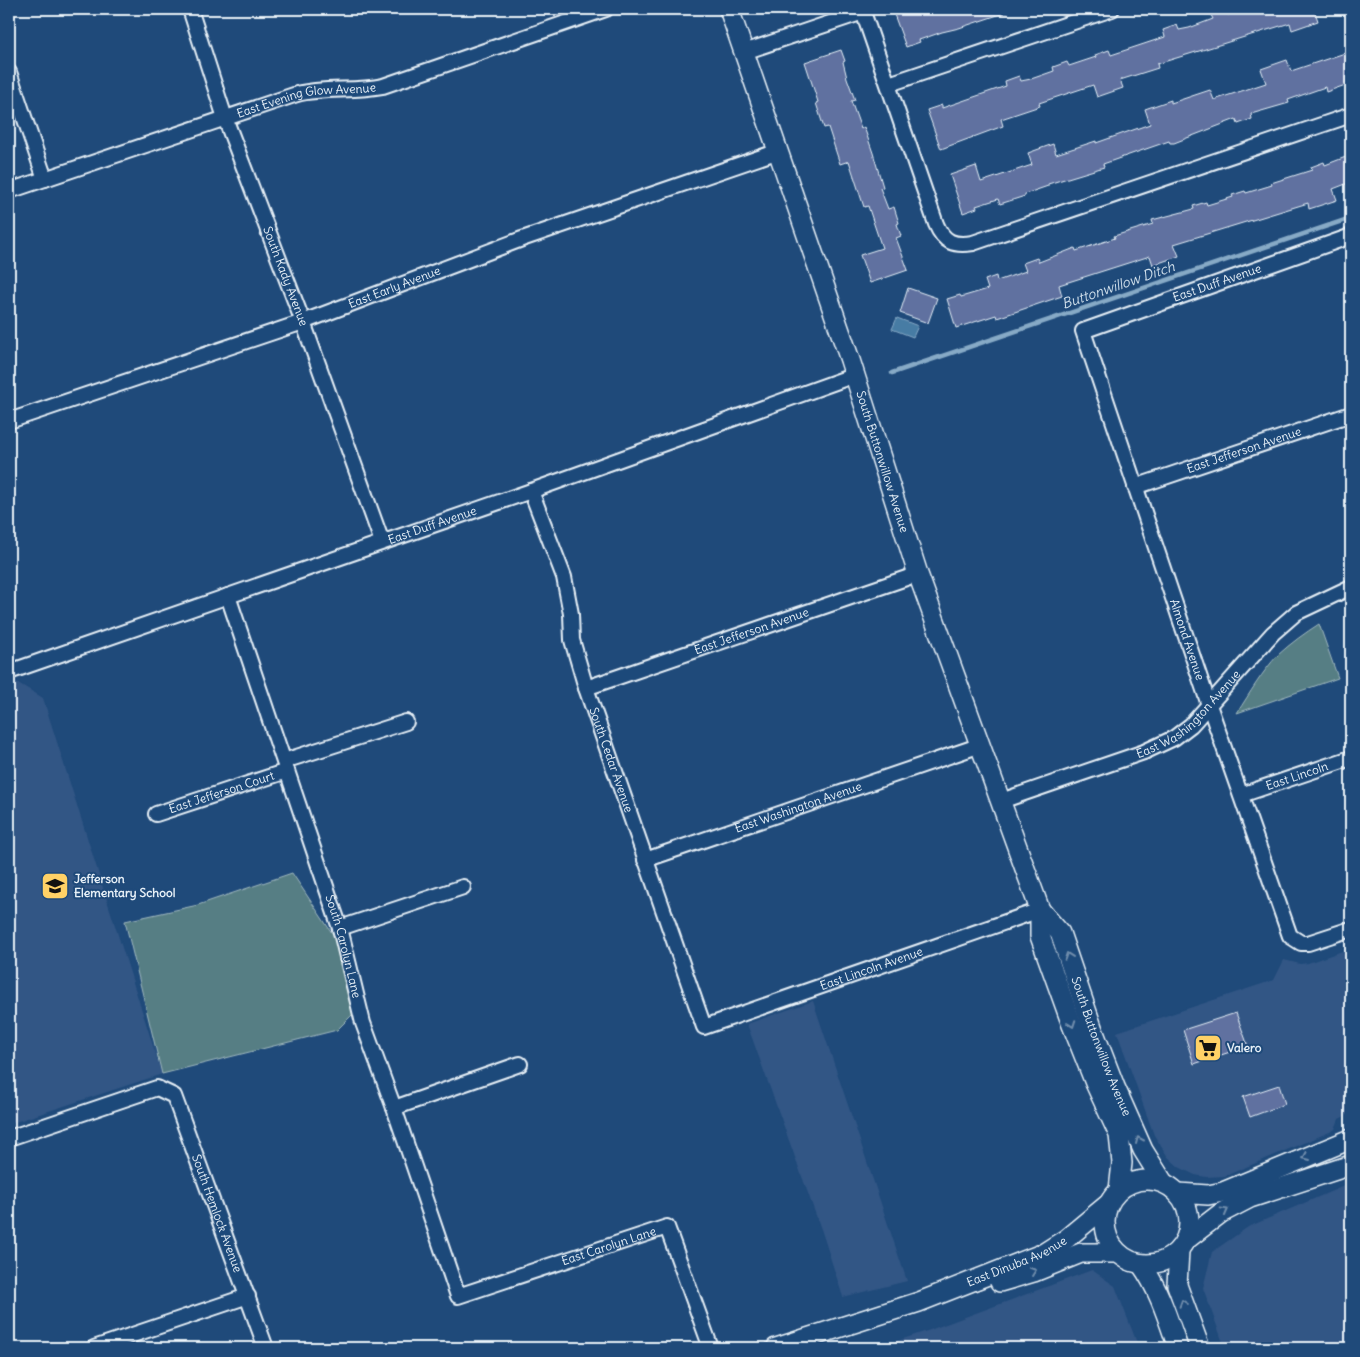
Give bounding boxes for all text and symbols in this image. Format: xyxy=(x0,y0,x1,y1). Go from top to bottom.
street label: East Evening Glow Avenue xyxy=(235,79,377,121)
street label: South Kady Avenue xyxy=(260,224,312,328)
water label: Buttonwillow Ditch xyxy=(1059,257,1178,313)
street label: East Duff Avenue xyxy=(1171,260,1263,305)
street label: East Early Avenue xyxy=(346,263,442,311)
street label: South Buttonwillow Avenue xyxy=(853,389,912,534)
street label: East Jefferson Avenue xyxy=(1185,423,1303,476)
street label: East Duff Avenue xyxy=(386,502,478,547)
street label: Almond Avenue xyxy=(1167,597,1208,682)
street label: East Jefferson Avenue xyxy=(692,604,810,657)
street label: East Washington Avenue xyxy=(1134,667,1243,761)
street label: South Cedar Avenue xyxy=(586,705,637,814)
street label: East Lincoln xyxy=(1264,758,1330,793)
street label: East Jefferson Court xyxy=(167,768,276,816)
street label: East Washington Avenue xyxy=(733,778,864,836)
school or university icon: Jefferson Elementary School xyxy=(40,871,70,901)
place label: Jefferson Elementary School xyxy=(74,871,176,901)
street label: South Carolyn Lane xyxy=(322,893,365,1000)
street label: East Lincoln Avenue xyxy=(818,943,925,993)
one-way arrow xyxy=(1063,952,1073,961)
street label: South Buttonwillow Avenue xyxy=(1068,975,1135,1118)
one-way arrow xyxy=(1066,1019,1076,1028)
supermarket icon: Valero xyxy=(1193,1033,1223,1063)
place label: Valero xyxy=(1227,1040,1262,1055)
one-way arrow xyxy=(1134,1136,1145,1145)
one-way arrow xyxy=(1302,1151,1311,1161)
street label: South Hemlock Avenue xyxy=(189,1152,246,1274)
one-way arrow xyxy=(1219,1208,1228,1218)
street label: East Carolyn Lane xyxy=(560,1223,658,1268)
street label: East Dinuba Avenue xyxy=(964,1233,1069,1290)
one-way arrow xyxy=(1028,1267,1037,1277)
one-way arrow xyxy=(1179,1299,1189,1307)

